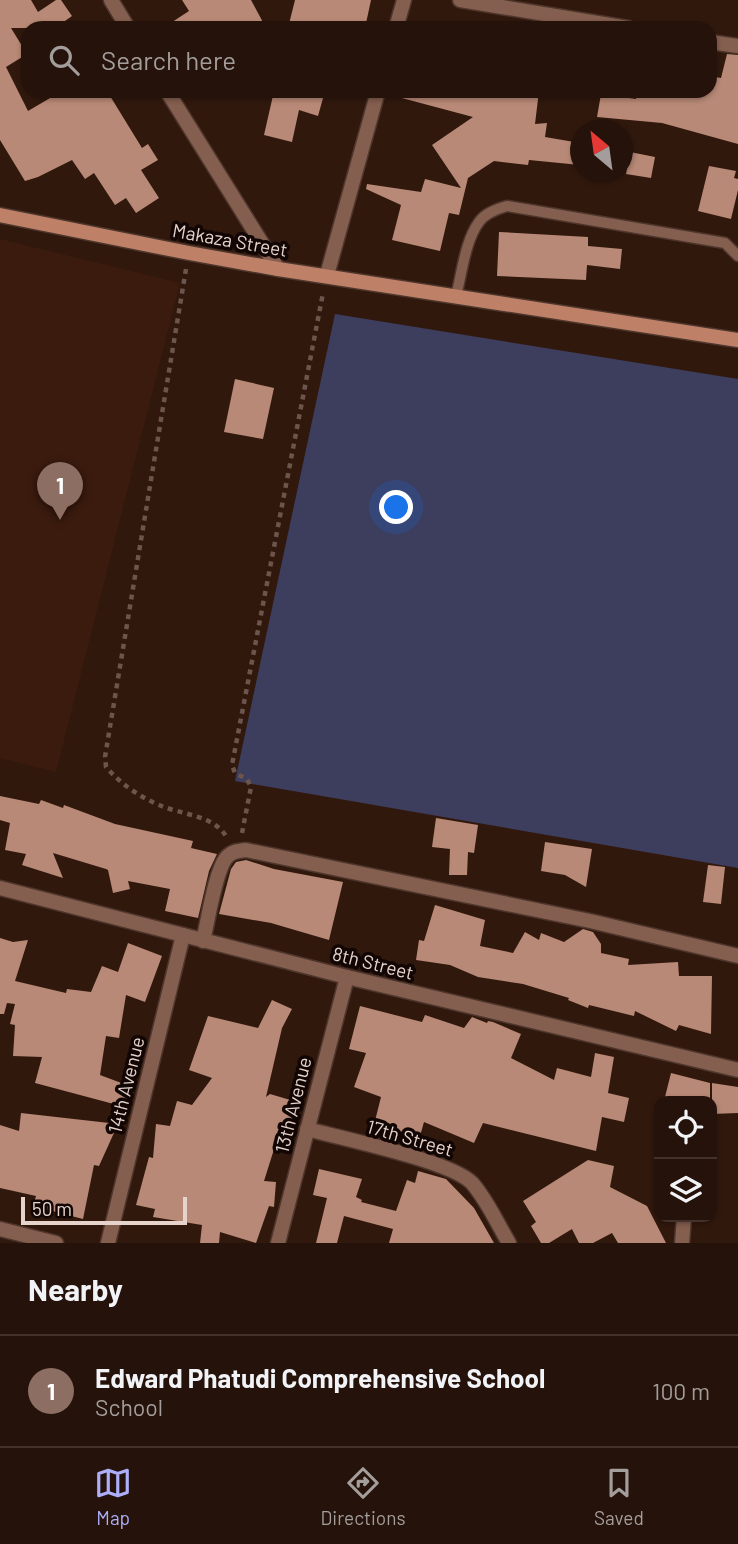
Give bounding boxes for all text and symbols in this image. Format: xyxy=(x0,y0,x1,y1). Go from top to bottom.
search box xyxy=(21,21,717,98)
icon: search xyxy=(45,41,83,79)
text: Search here xyxy=(101,44,236,75)
north arrow xyxy=(570,119,633,182)
street label: Makaza Street xyxy=(171,218,289,261)
pin: 1 xyxy=(37,462,83,520)
your location xyxy=(379,490,413,524)
street label: 8th Street xyxy=(330,941,416,984)
street label: 14th Avenue xyxy=(102,1034,149,1135)
street label: 13th Avenue xyxy=(270,1055,316,1155)
map controls xyxy=(654,1096,717,1222)
button: locate xyxy=(654,1096,717,1159)
street label: 17th Street xyxy=(364,1114,456,1161)
button: layers xyxy=(654,1159,717,1222)
scale bar xyxy=(21,1194,187,1226)
text: 50 m xyxy=(32,1197,72,1220)
text: Nearby xyxy=(28,1271,123,1307)
text: Edward Phatudi Comprehensive School xyxy=(95,1362,545,1393)
text: 1 xyxy=(47,1377,55,1405)
text: 100 m xyxy=(652,1377,710,1405)
text: School xyxy=(95,1393,163,1421)
tab: Map xyxy=(94,1464,132,1529)
tab: Directions xyxy=(321,1464,406,1529)
tab: Saved xyxy=(594,1464,644,1529)

